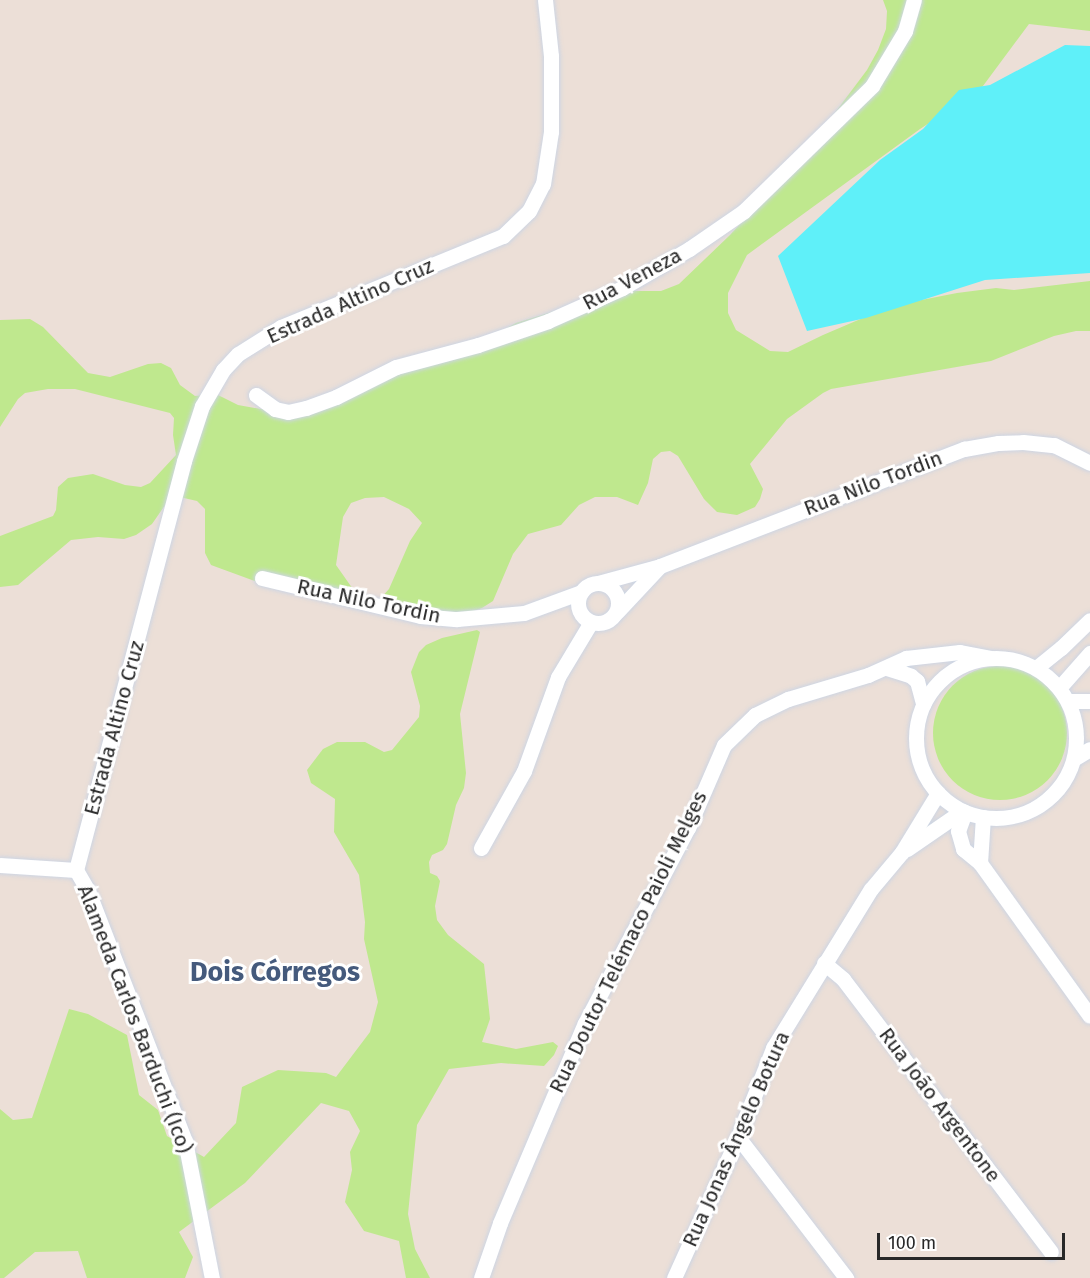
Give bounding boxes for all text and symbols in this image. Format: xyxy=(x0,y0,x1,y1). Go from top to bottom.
street label: Rua Veneza xyxy=(578,242,686,316)
street label: Estrada Altino Cruz xyxy=(263,253,437,349)
street label: Rua Nilo Tordin xyxy=(800,445,946,521)
street label: Rua Nilo Tordin xyxy=(295,573,443,629)
street label: Estrada Altino Cruz xyxy=(79,638,149,818)
street label: Rua Doutor Telémaco Paioli Melges xyxy=(544,787,712,1097)
street label: Alameda Carlos Barduchi (Ico) xyxy=(72,881,198,1157)
district label: Dois Córregos xyxy=(190,957,360,989)
street label: Rua João Argentone xyxy=(874,1023,1006,1187)
street label: Rua Jonas Ângelo Botura xyxy=(677,1027,795,1251)
scale bar xyxy=(880,1221,1068,1259)
text: 100 m xyxy=(888,1232,936,1254)

